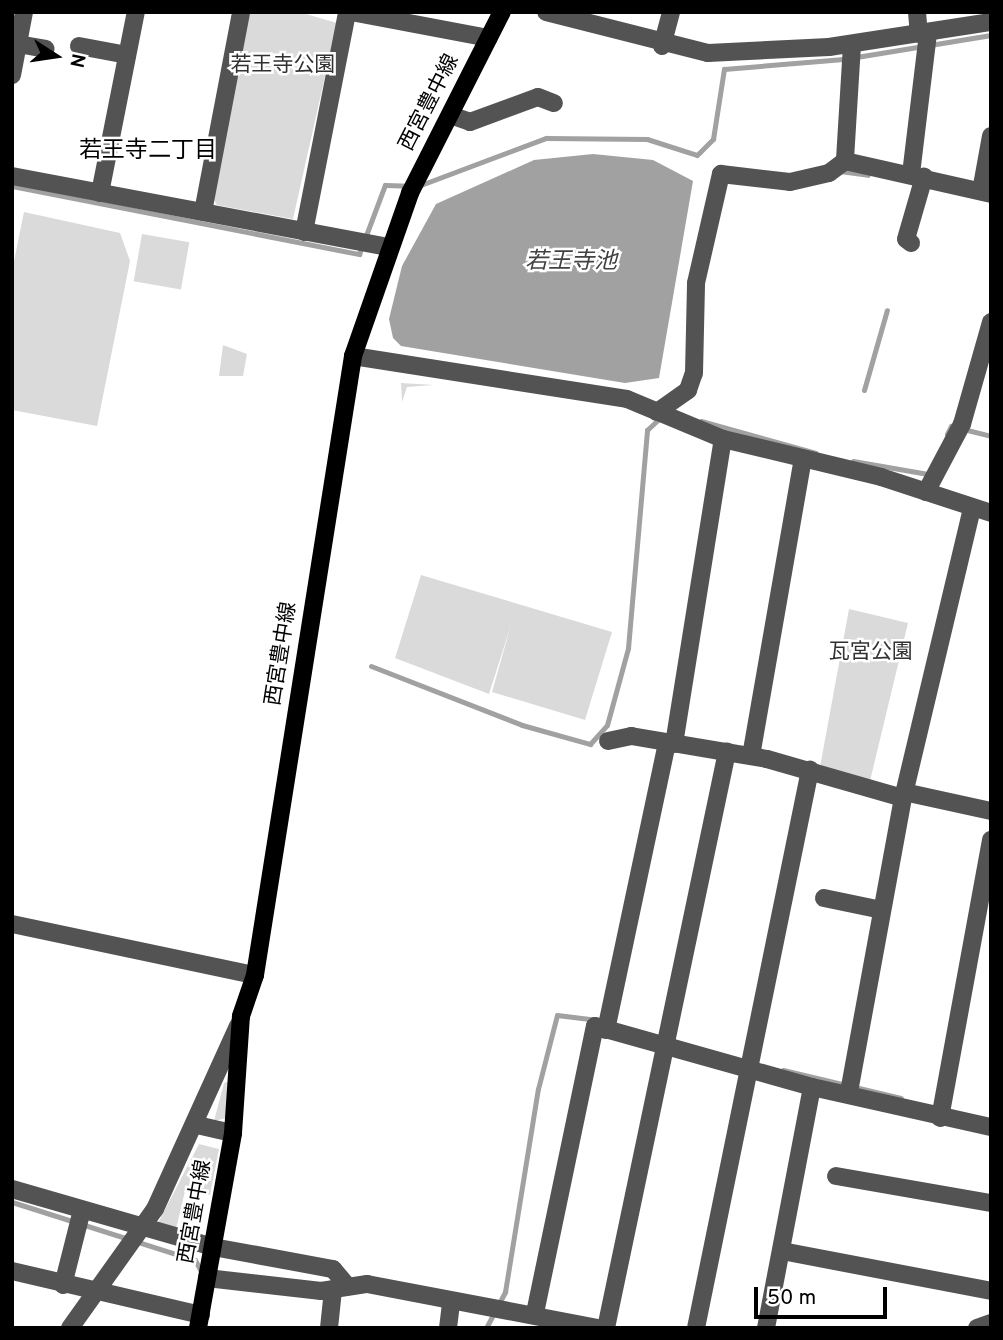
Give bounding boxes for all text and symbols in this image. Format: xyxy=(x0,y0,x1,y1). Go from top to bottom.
north arrow xyxy=(21,21,91,91)
text: N xyxy=(63,51,90,70)
street label: 西宮豊中線 xyxy=(395,51,465,155)
park label: 若王寺公園 xyxy=(231,53,335,79)
district label: 若王寺二丁目 xyxy=(79,138,217,166)
water label: 若王寺池 xyxy=(525,249,617,277)
street label: 西宮豊中線 xyxy=(261,600,303,708)
park label: 瓦宮公園 xyxy=(829,640,913,666)
street label: 西宮豊中線 xyxy=(174,1158,218,1266)
scale bar xyxy=(758,1274,891,1318)
text: 50 m xyxy=(767,1285,816,1312)

